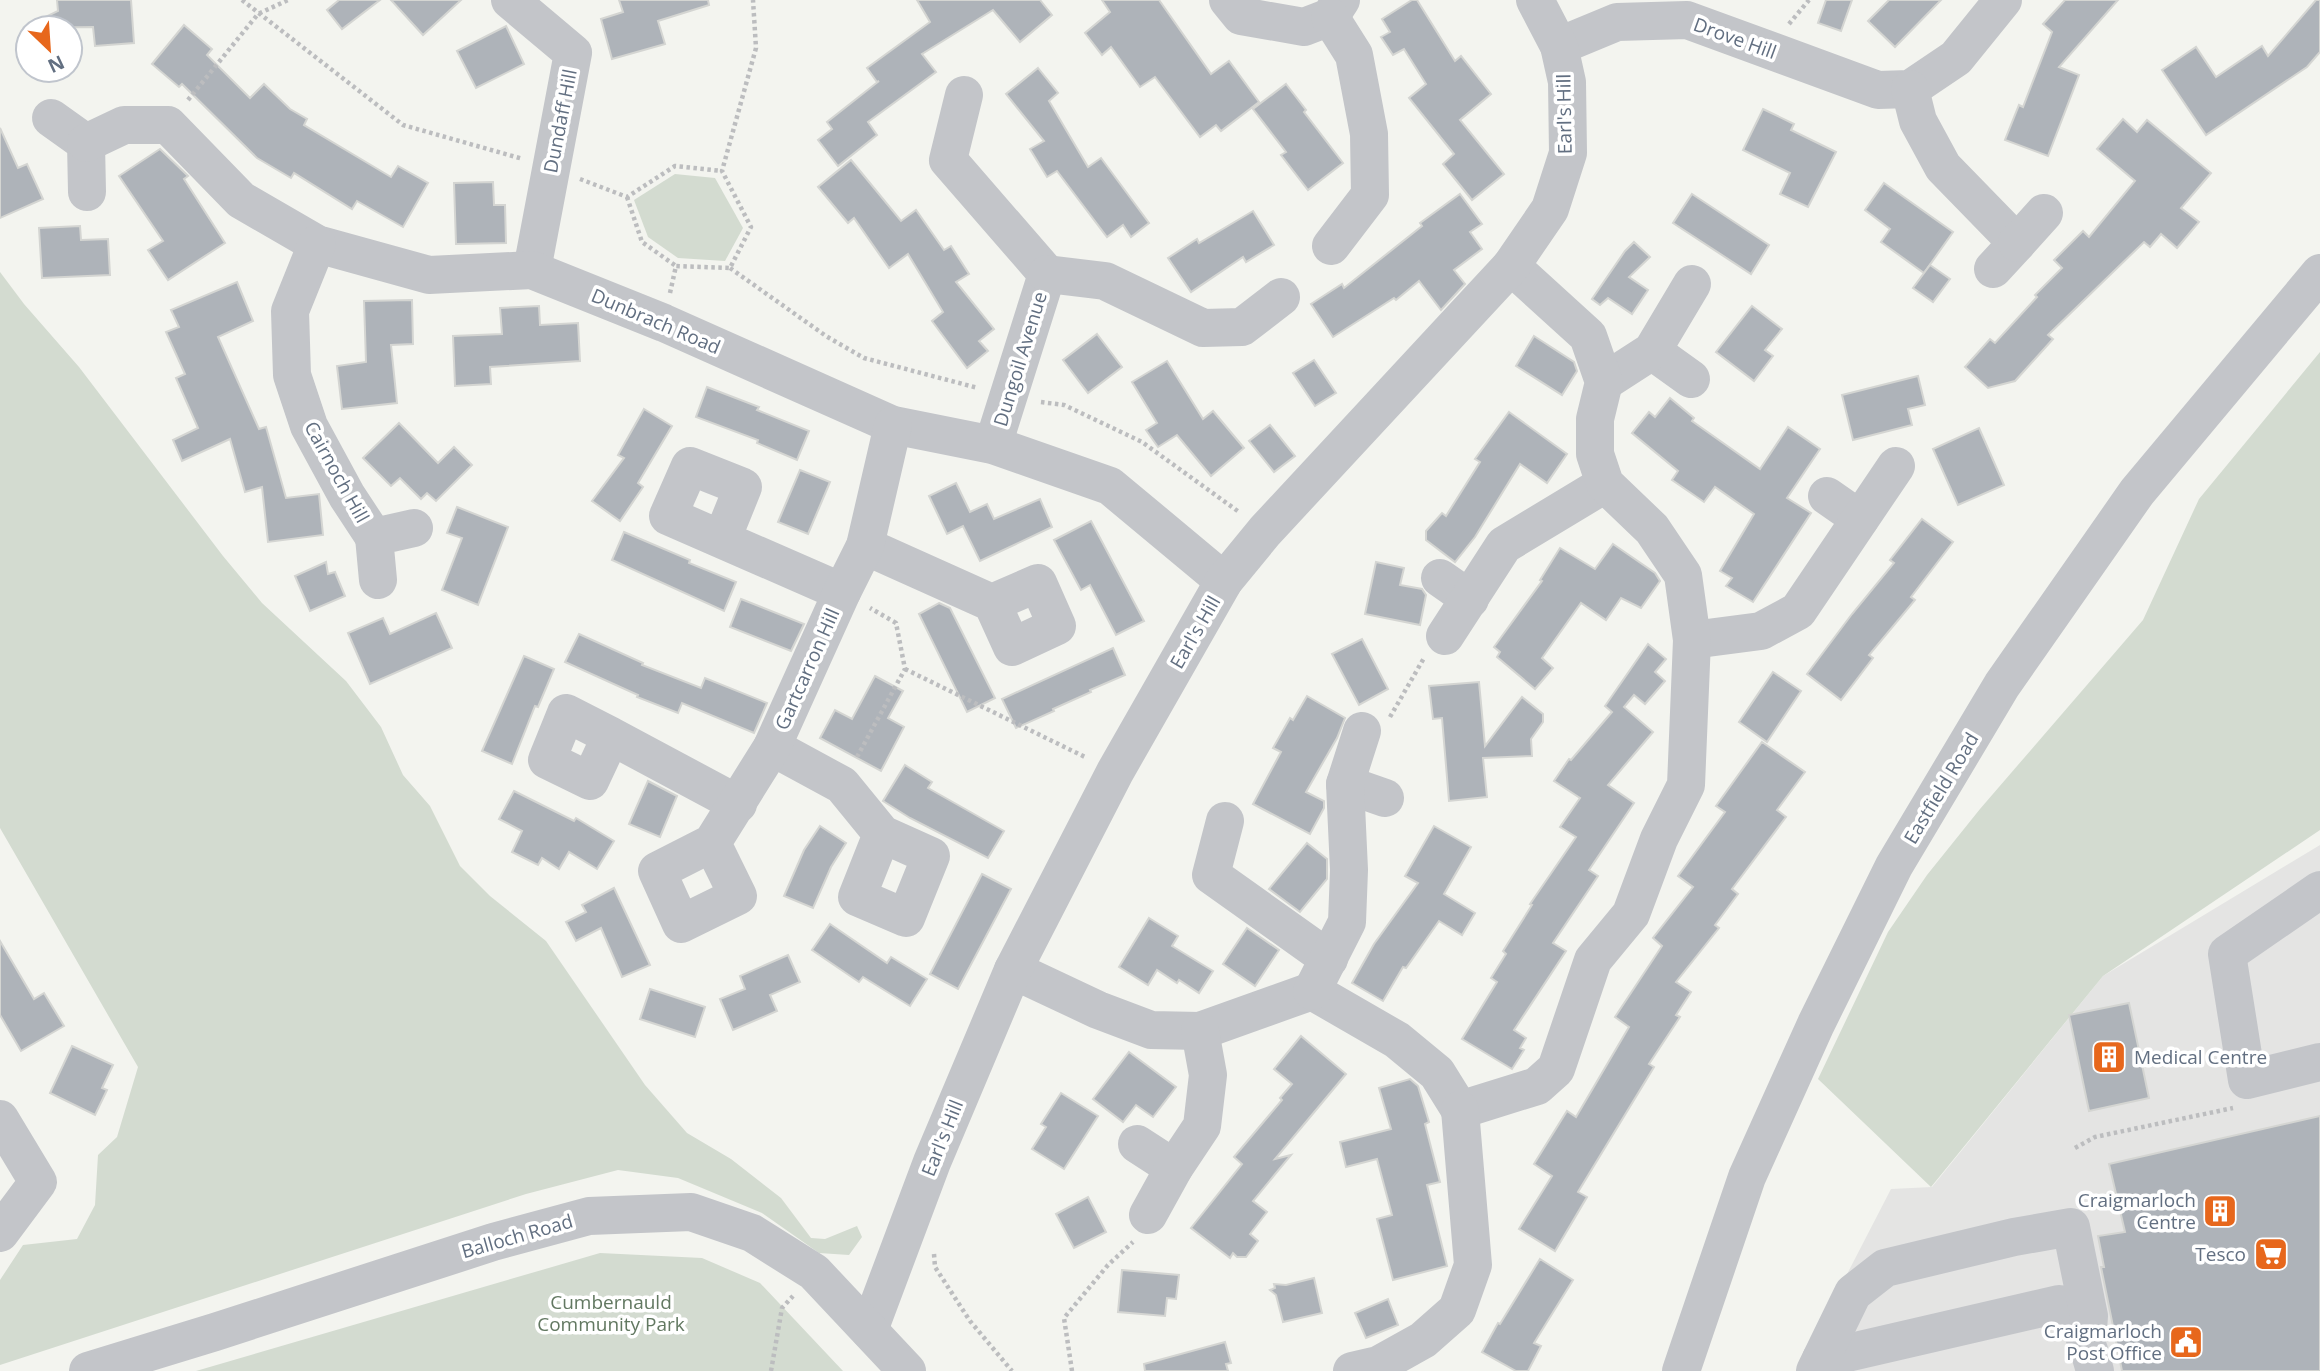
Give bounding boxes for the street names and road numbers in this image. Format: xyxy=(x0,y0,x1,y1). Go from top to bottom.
street label: Drove Hill xyxy=(1690,11,1780,65)
street label: Dundaff Hill xyxy=(537,67,583,175)
street label: Earl's Hill xyxy=(1550,74,1578,154)
street label: Dunbrach Road xyxy=(587,282,725,360)
street label: Dungoil Avenue xyxy=(987,288,1053,430)
street label: Cairnoch Hill xyxy=(298,417,376,527)
street label: Earl's Hill xyxy=(1164,591,1226,673)
street label: Gartcarron Hill xyxy=(769,604,845,734)
street label: Eastfield Road xyxy=(1898,728,1984,848)
street label: Earl's Hill xyxy=(915,1096,969,1180)
street label: Balloch Road xyxy=(458,1208,576,1264)

